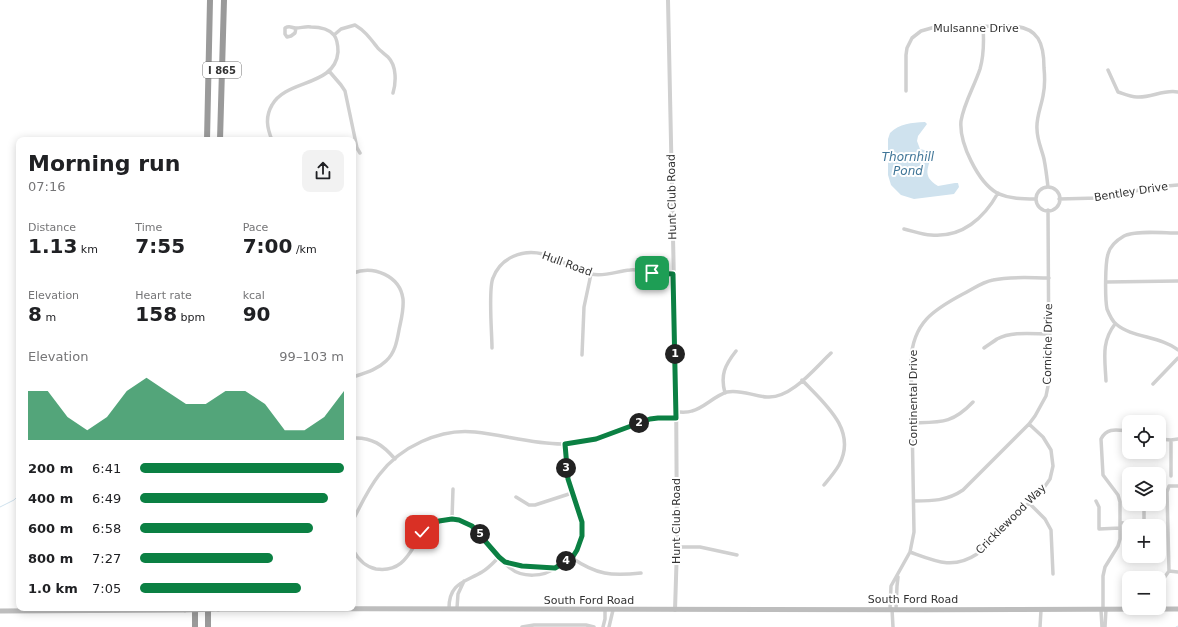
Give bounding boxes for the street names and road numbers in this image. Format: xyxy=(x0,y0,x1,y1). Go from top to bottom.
street label: Mulsanne Drive xyxy=(933,22,1019,35)
road number: I 865 xyxy=(203,62,241,78)
street label: Hunt Club Road xyxy=(665,154,679,240)
street label: Bentley Drive xyxy=(1093,180,1169,204)
street label: Hull Road xyxy=(540,249,594,279)
street label: Corniche Drive xyxy=(1041,303,1055,385)
street label: Continental Drive xyxy=(907,350,920,446)
street label: Hunt Club Road xyxy=(670,478,683,564)
street label: Cricklewood Way xyxy=(973,481,1049,557)
street label: South Ford Road xyxy=(868,593,958,606)
street label: South Ford Road xyxy=(544,594,634,607)

